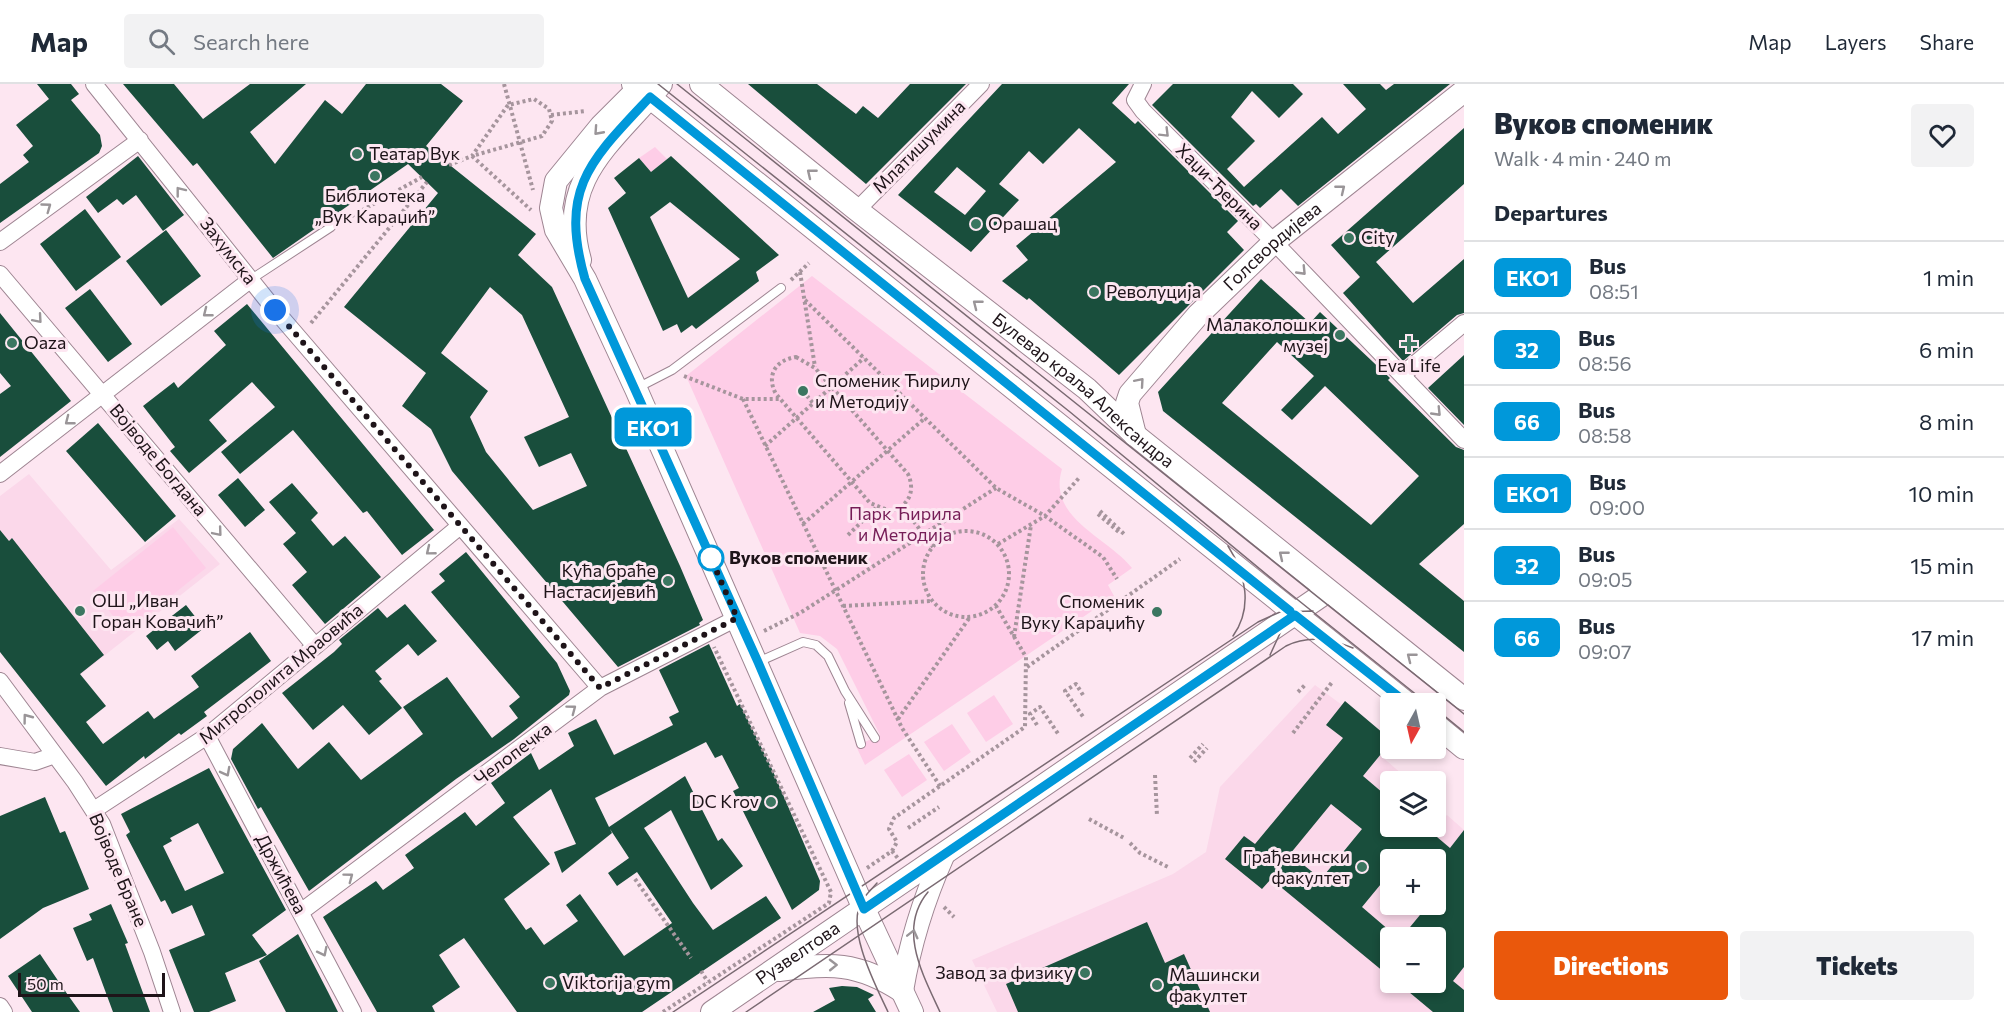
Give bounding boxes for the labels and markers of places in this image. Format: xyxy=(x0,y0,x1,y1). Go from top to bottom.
place label: Театар Вук xyxy=(369,142,461,164)
marker: Театар Вук xyxy=(350,147,364,161)
marker: Библиотека „Вук Караџић” xyxy=(368,169,382,183)
place label: Библиотека „Вук Караџић” xyxy=(315,184,435,227)
place label: Орашац xyxy=(988,212,1058,234)
marker: Орашац xyxy=(969,217,983,231)
place label: City xyxy=(1361,226,1395,248)
marker: City xyxy=(1342,231,1356,245)
place label: Револуција xyxy=(1106,280,1201,302)
marker: Револуција xyxy=(1087,285,1101,299)
place label: Малаколошки музеј xyxy=(1206,313,1328,356)
marker: Малаколошки музеј xyxy=(1333,328,1347,342)
place label: Oaza xyxy=(24,331,66,353)
marker: Eva Life xyxy=(1400,335,1418,353)
marker: Oaza xyxy=(5,336,19,350)
place label: Eva Life xyxy=(1377,354,1441,376)
place label: Споменик Ћирилу и Методију xyxy=(815,369,970,412)
marker: Споменик Ћирилу и Методију xyxy=(796,384,810,398)
marker: Вуков споменик xyxy=(698,545,724,571)
place label: Вуков споменик xyxy=(729,546,869,568)
place label: Кућа браће Настасијевић xyxy=(543,559,656,602)
marker: Кућа браће Настасијевић xyxy=(661,574,675,588)
place label: ОШ „Иван Горан Ковачић” xyxy=(92,589,224,632)
place label: Споменик Вуку Караџићу xyxy=(1021,590,1145,633)
marker: ОШ „Иван Горан Ковачић” xyxy=(73,604,87,618)
marker: Споменик Вуку Караџићу xyxy=(1150,605,1164,619)
place label: DC Krov xyxy=(691,790,759,812)
marker: DC Krov xyxy=(764,795,778,809)
place label: Грађевински факултет xyxy=(1243,845,1351,888)
marker: Грађевински факултет xyxy=(1355,860,1369,874)
place label: Завод за физику xyxy=(935,961,1073,983)
place label: Машински факултет xyxy=(1169,963,1260,1006)
marker: Завод за физику xyxy=(1078,966,1092,980)
place label: Viktorija gym xyxy=(562,971,671,993)
marker: Viktorija gym xyxy=(543,976,557,990)
marker: Машински факултет xyxy=(1150,978,1164,992)

